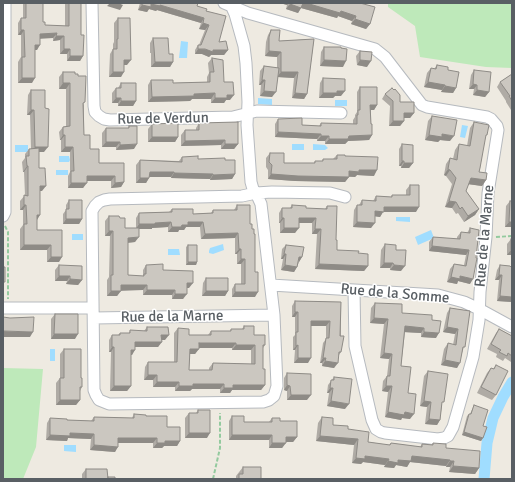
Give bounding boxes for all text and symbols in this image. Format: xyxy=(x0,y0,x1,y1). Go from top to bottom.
street label: Rue de Verdun xyxy=(117,109,209,129)
street label: Rue de la Marne xyxy=(472,184,498,288)
street label: Rue de la Somme xyxy=(340,280,450,308)
street label: Rue de la Marne xyxy=(121,307,223,327)

